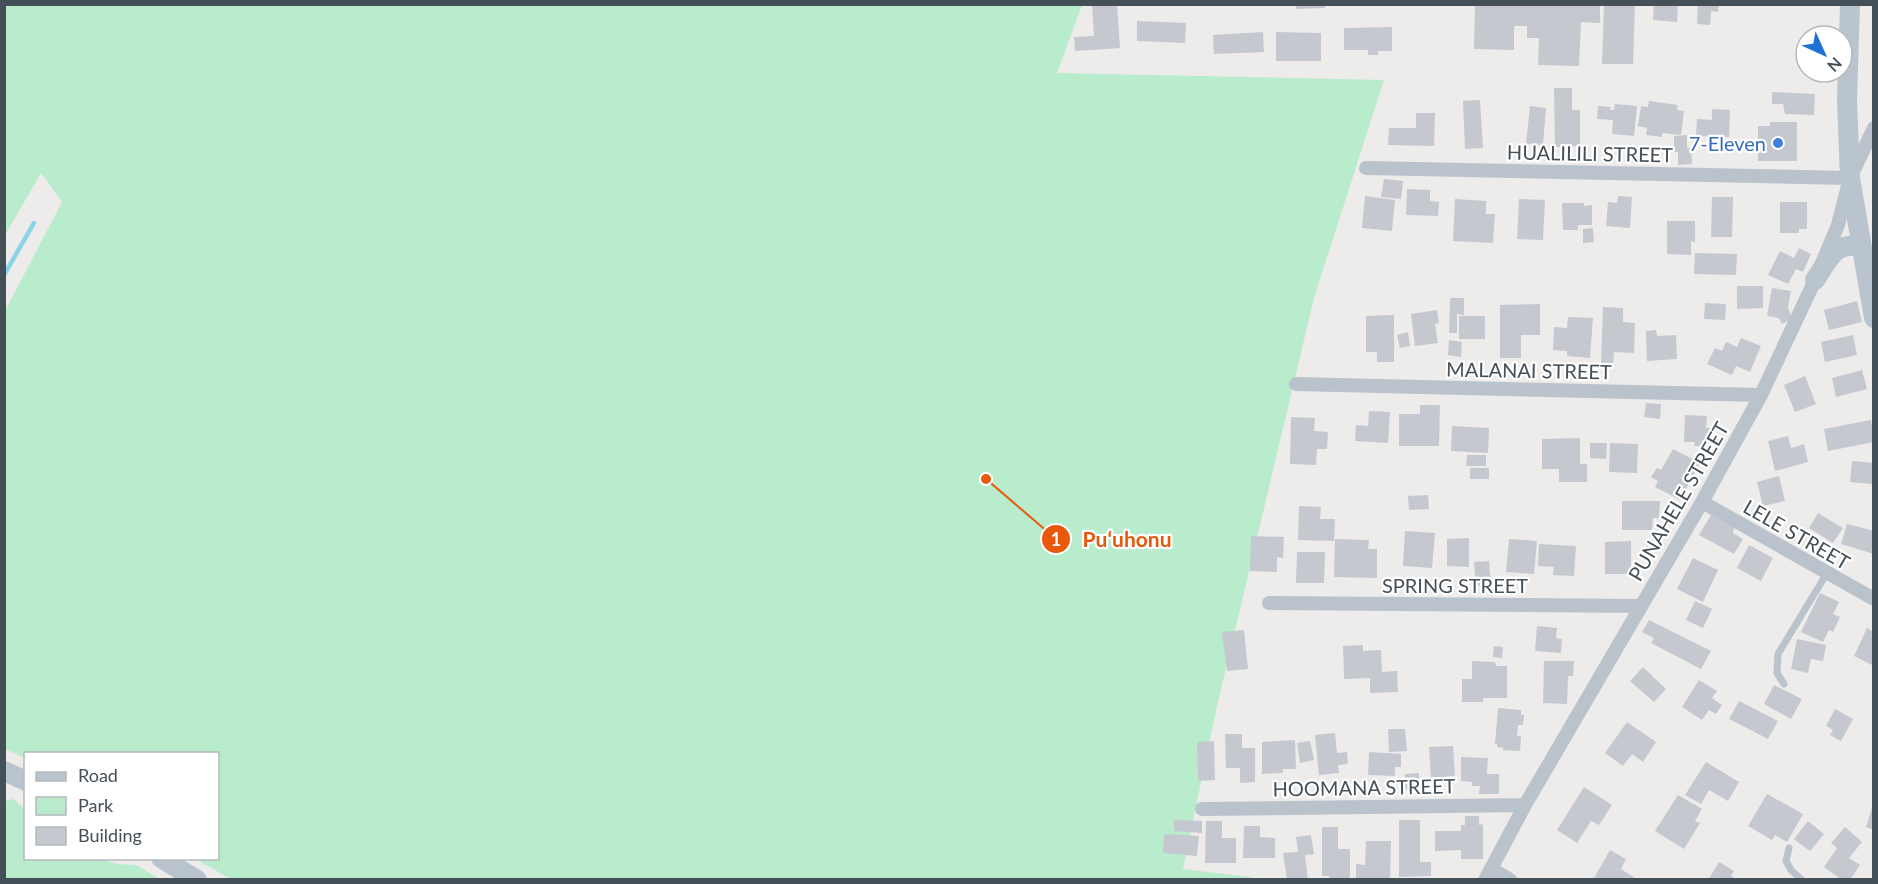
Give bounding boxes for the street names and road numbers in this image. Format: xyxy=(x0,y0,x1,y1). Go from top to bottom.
street label: HUALILILI STREET xyxy=(1507,140,1673,166)
street label: MALANAI STREET xyxy=(1446,357,1612,383)
street label: PUNAHELE STREET xyxy=(1623,417,1733,585)
street label: LELE STREET xyxy=(1740,494,1855,574)
street label: SPRING STREET xyxy=(1382,573,1528,597)
street label: HOOMANA STREET xyxy=(1272,773,1456,801)

